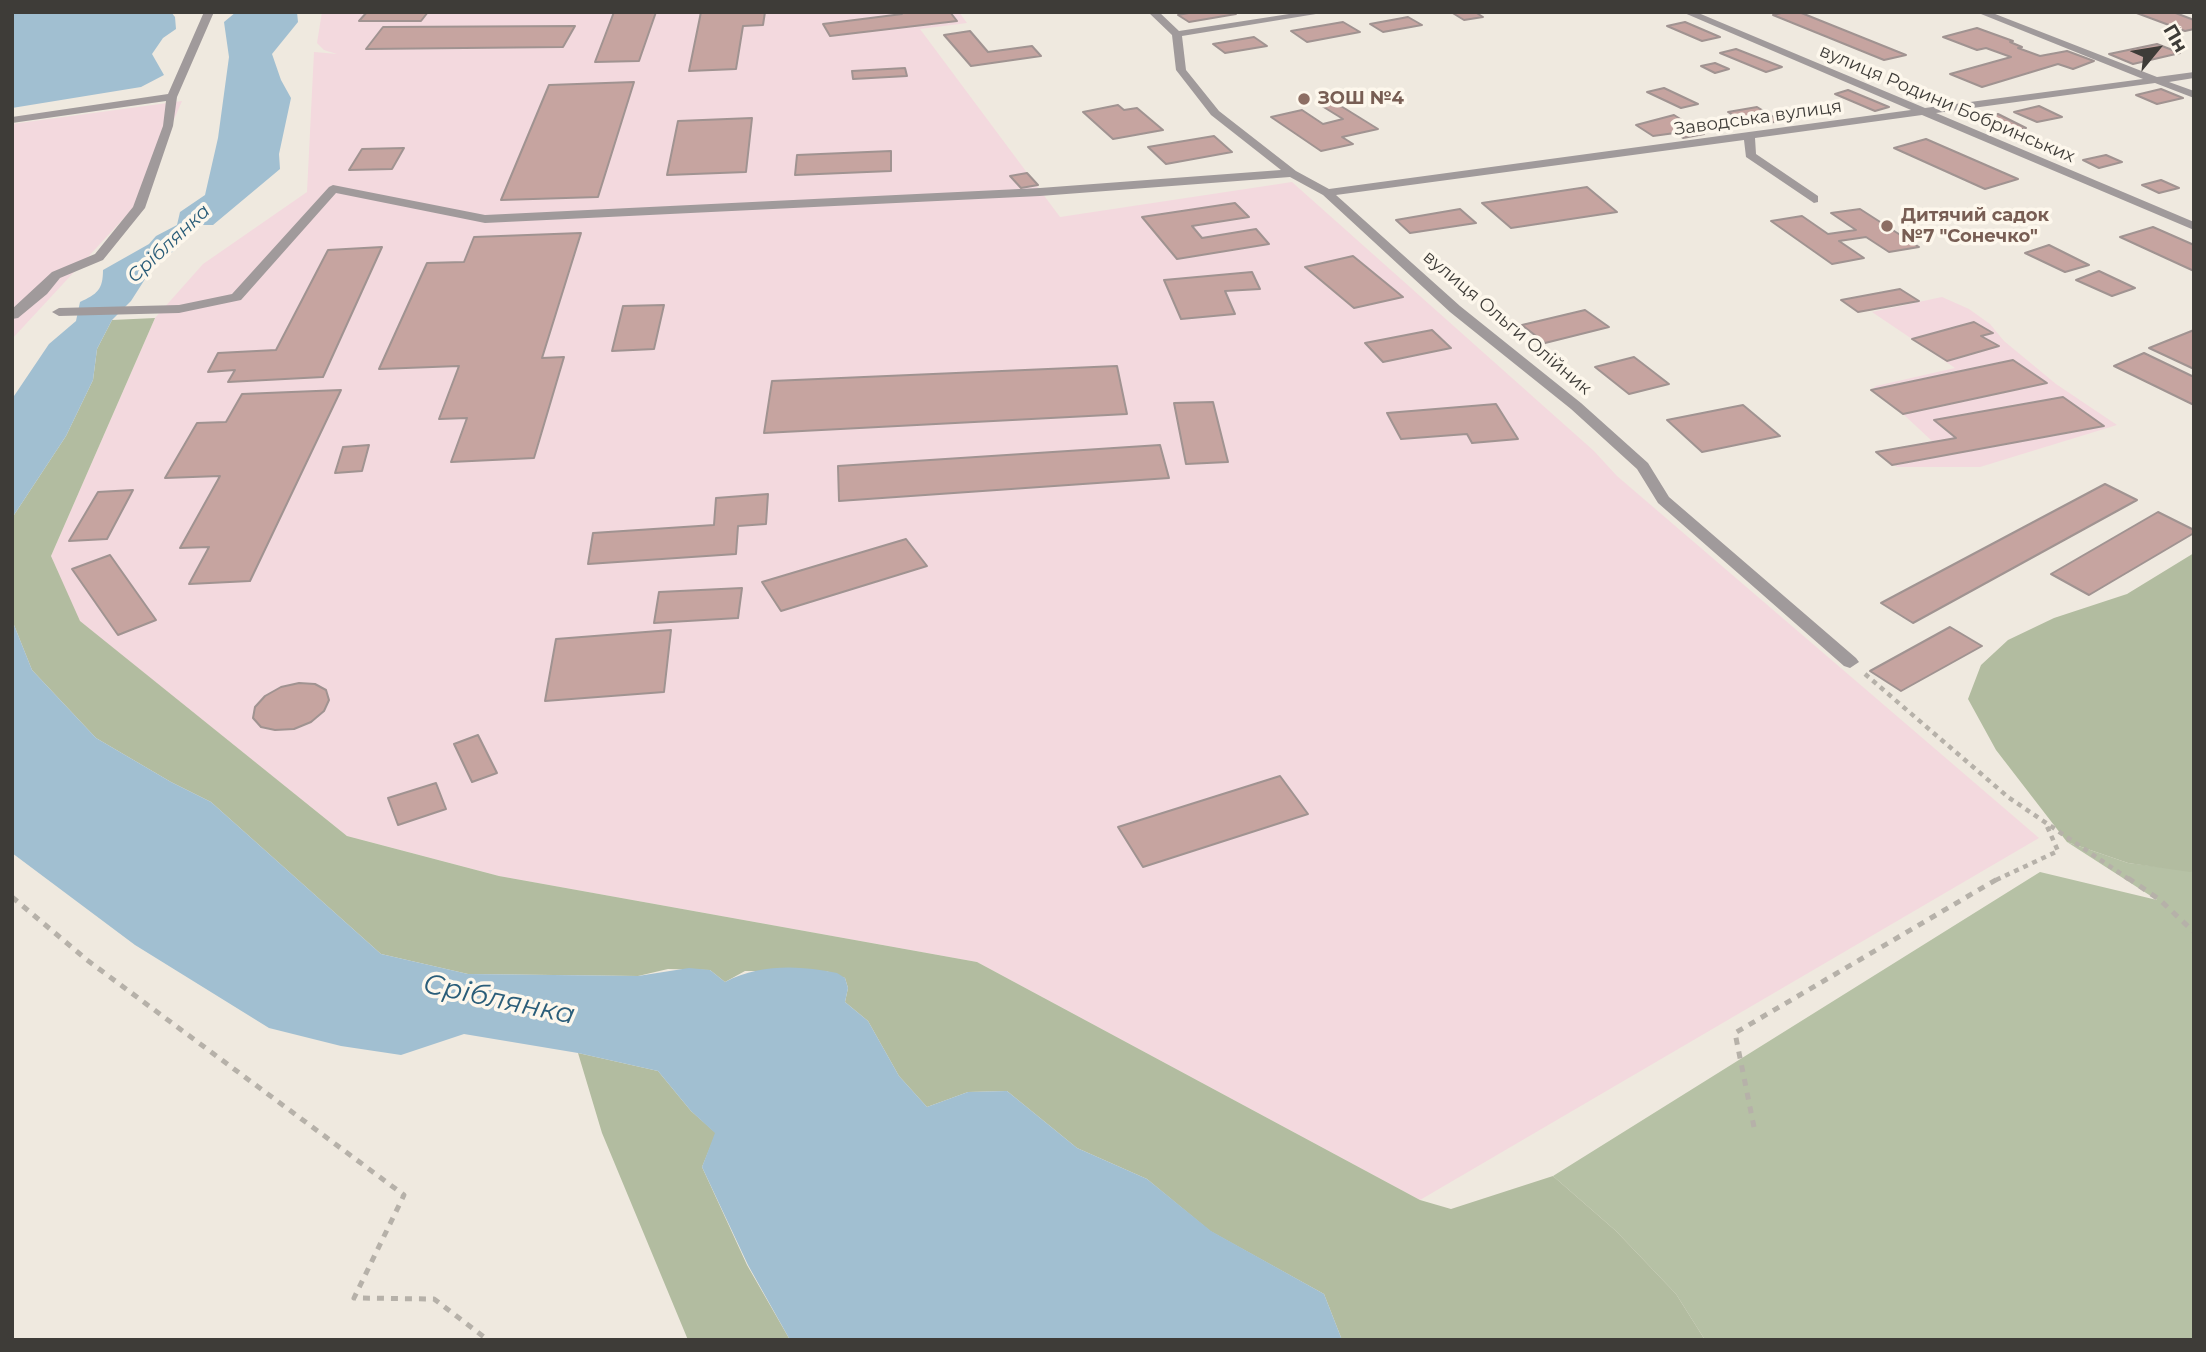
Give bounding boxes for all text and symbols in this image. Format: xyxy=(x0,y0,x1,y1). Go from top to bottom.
north arrow xyxy=(2122,14,2192,84)
text: Пн xyxy=(2159,20,2193,56)
street label: вулиця Родини Бобринських xyxy=(1816,40,2078,168)
place label: ЗОШ №4 xyxy=(1318,88,1404,110)
marker: ЗОШ №4 xyxy=(1296,91,1312,107)
street label: Заводська вулиця xyxy=(1673,96,1843,140)
water label: Сріблянка xyxy=(123,200,215,288)
place label: Дитячий садок №7 "Сонечко" xyxy=(1901,205,2049,248)
marker: Дитячий садок №7 "Сонечко" xyxy=(1879,218,1895,234)
street label: вулиця Ольги Олійник xyxy=(1418,246,1596,400)
water label: Сріблянка xyxy=(420,967,578,1033)

